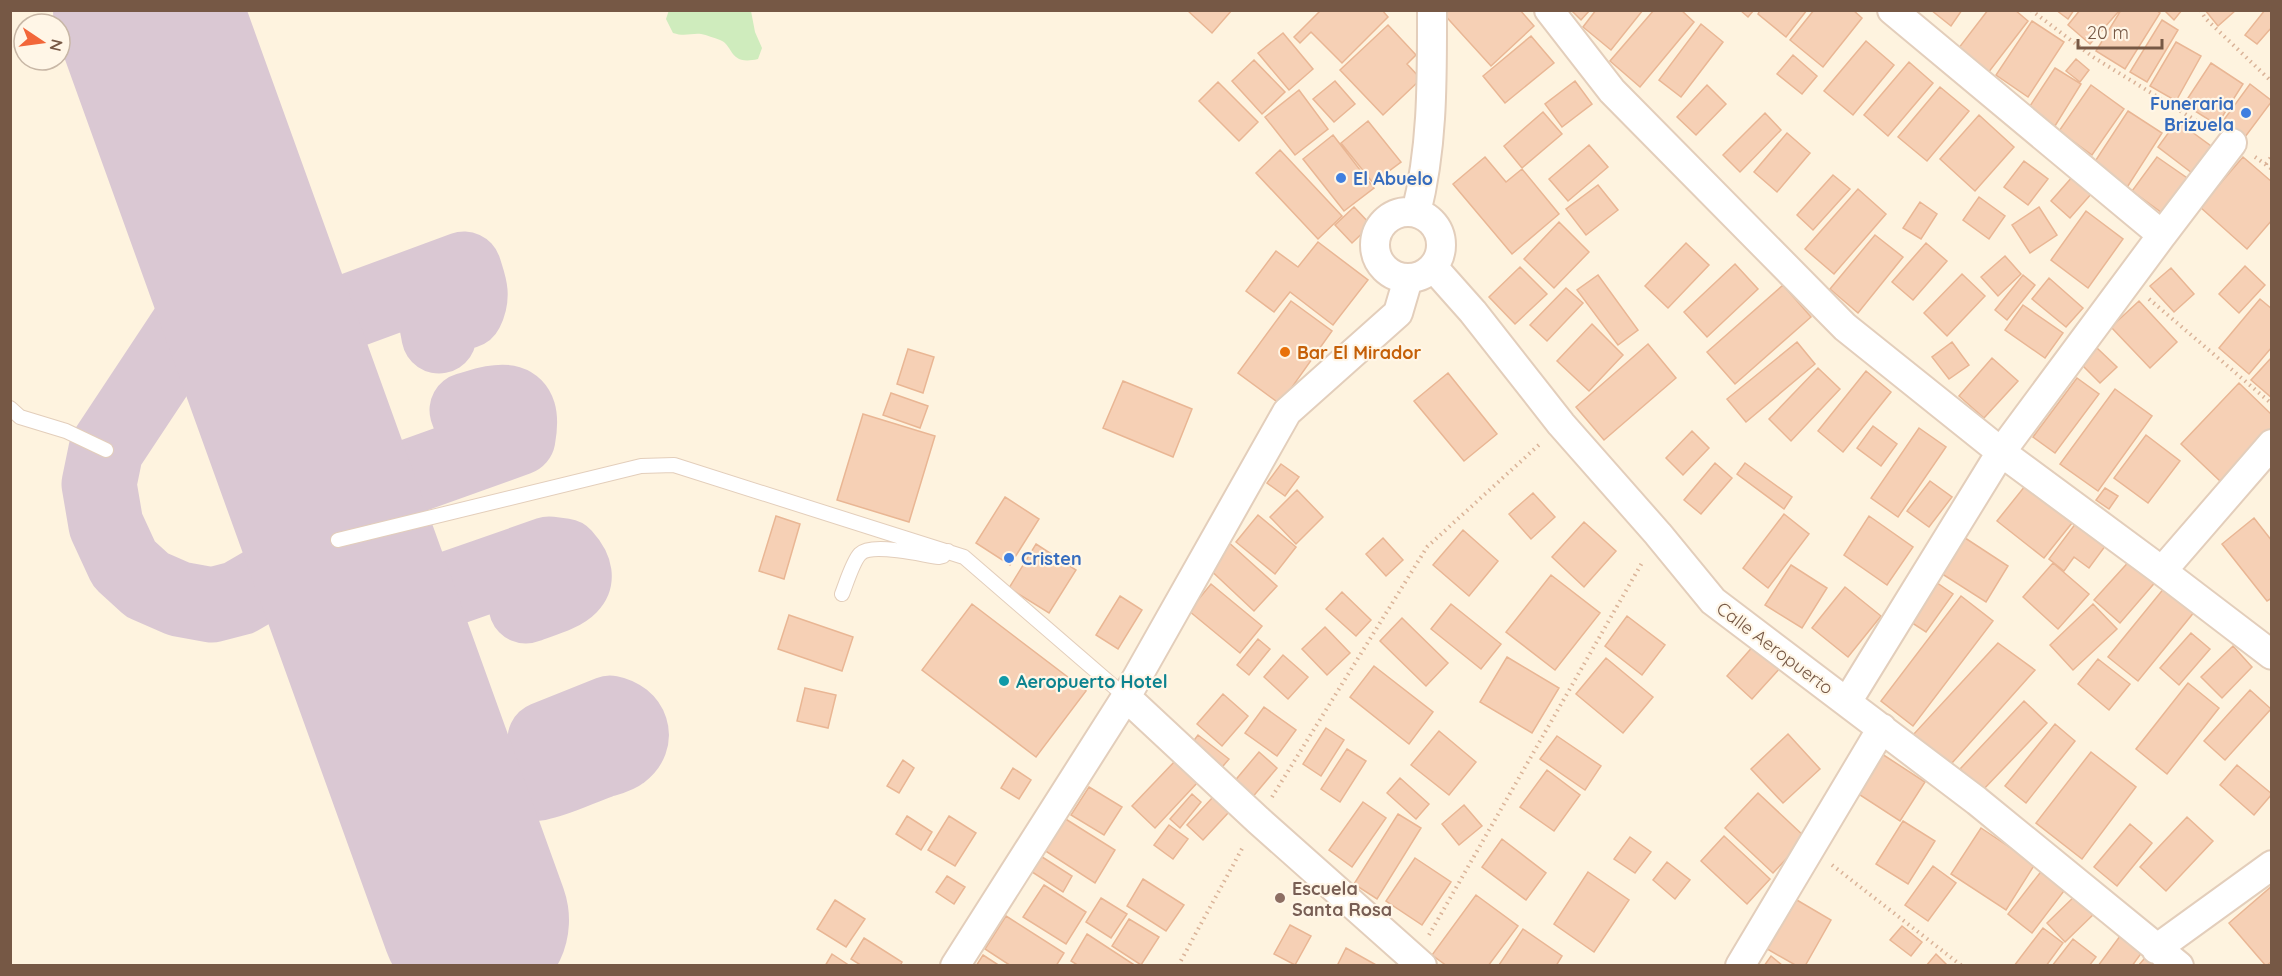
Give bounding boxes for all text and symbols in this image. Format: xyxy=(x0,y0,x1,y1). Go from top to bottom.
north arrow xyxy=(12,12,72,72)
scale bar xyxy=(2078,12,2162,50)
text: 20 m xyxy=(2087,21,2129,44)
text: N xyxy=(46,37,68,53)
place label: Funeraria Brizuela xyxy=(2150,92,2234,136)
marker: Funeraria Brizuela xyxy=(2239,106,2253,120)
place label: El Abuelo xyxy=(1353,167,1433,190)
marker: El Abuelo xyxy=(1334,171,1348,185)
place label: Bar El Mirador xyxy=(1297,341,1422,364)
marker: Bar El Mirador xyxy=(1278,345,1292,359)
place label: Cristen xyxy=(1021,547,1082,570)
marker: Cristen xyxy=(1002,551,1016,565)
street label: Calle Aeropuerto xyxy=(1712,597,1838,699)
place label: Aeropuerto Hotel xyxy=(1016,670,1168,693)
marker: Aeropuerto Hotel xyxy=(997,674,1011,688)
place label: Escuela Santa Rosa xyxy=(1292,877,1392,921)
marker: Escuela Santa Rosa xyxy=(1273,891,1287,905)

